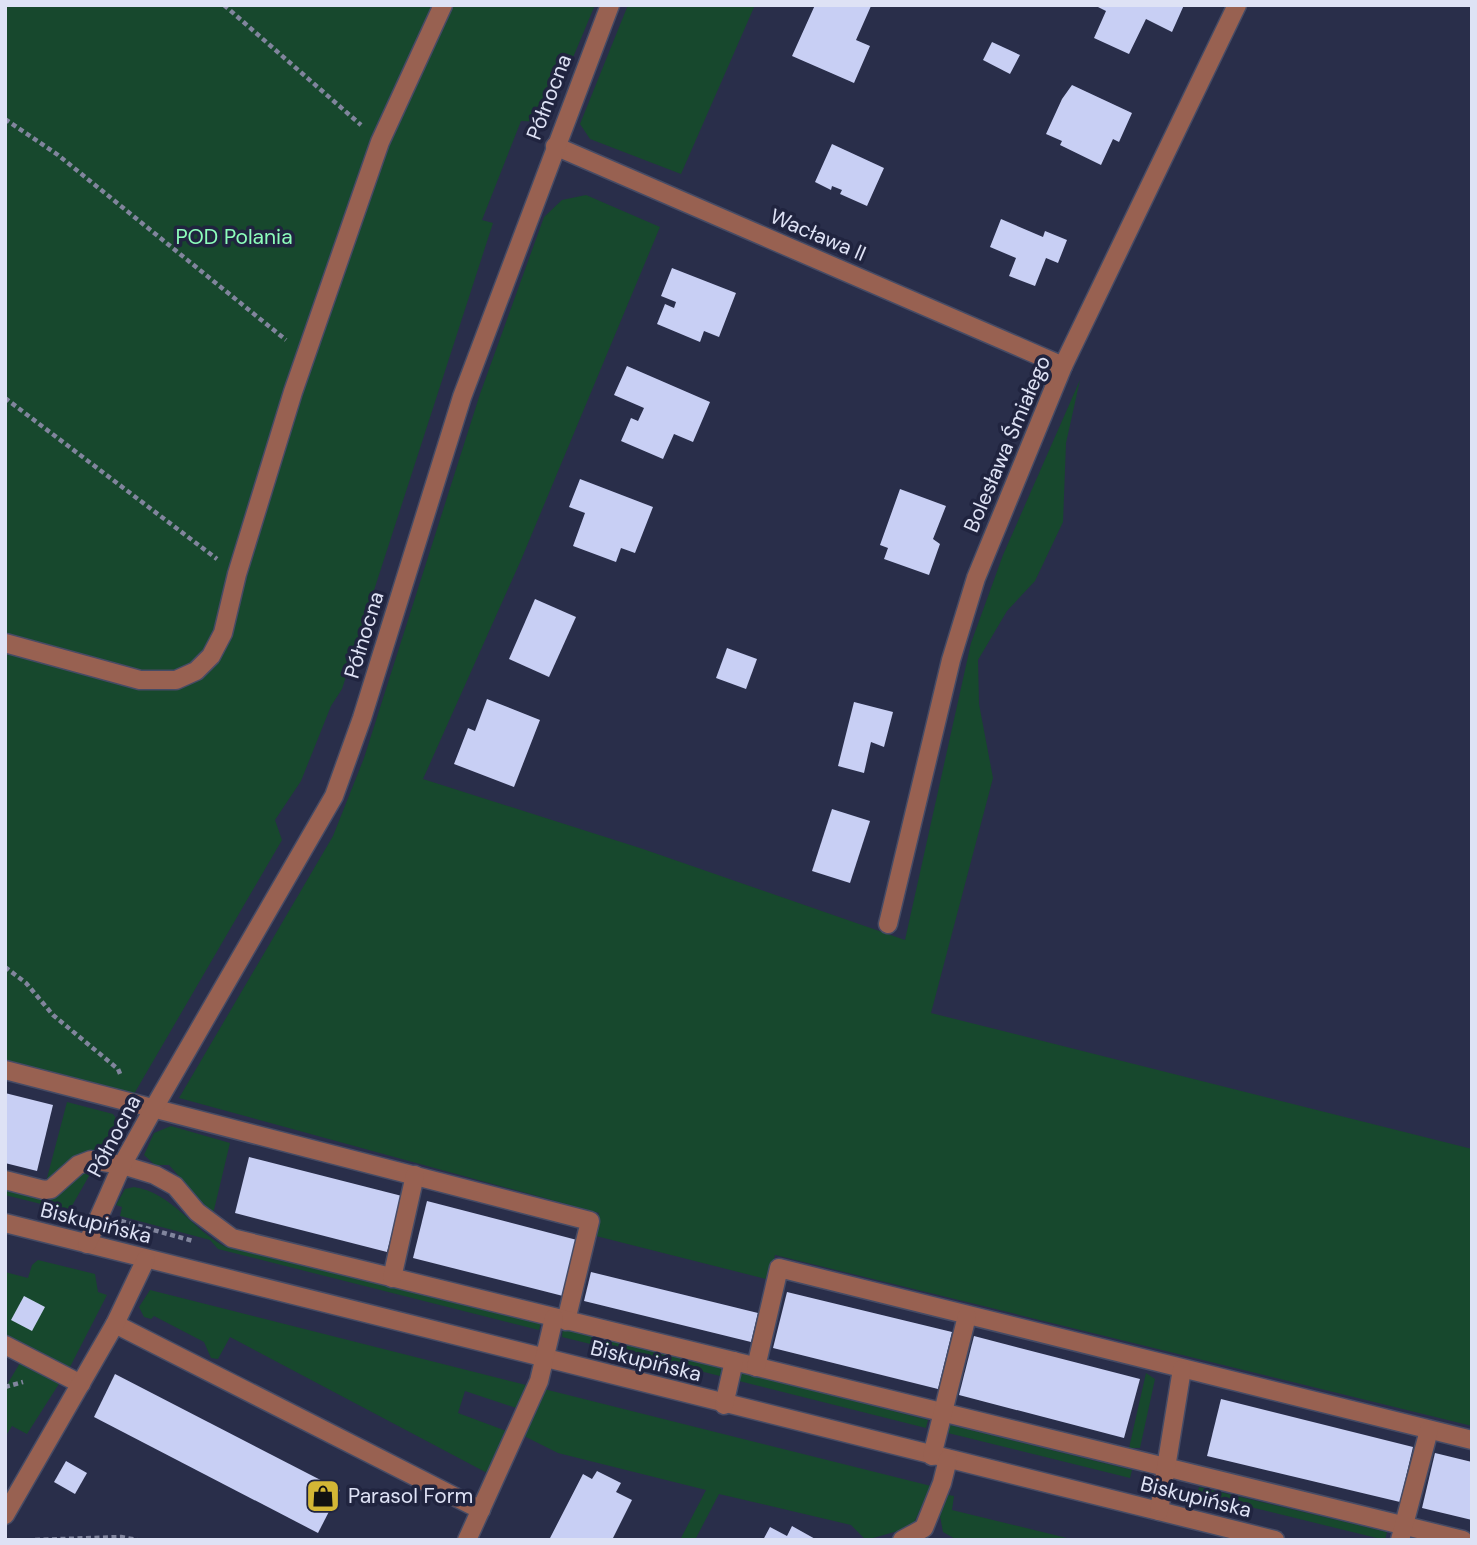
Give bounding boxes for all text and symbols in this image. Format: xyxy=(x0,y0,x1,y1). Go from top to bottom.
street label: Północna xyxy=(520,50,578,144)
street label: Wacława II xyxy=(766,202,870,268)
park label: POD Polania xyxy=(175,223,293,251)
street label: Bolesława Śmiałego xyxy=(957,351,1057,537)
street label: Północna xyxy=(338,588,390,682)
street label: Północna xyxy=(81,1090,147,1182)
street label: Biskupińska xyxy=(38,1196,154,1250)
street label: Biskupińska xyxy=(588,1334,704,1388)
street label: Biskupińska xyxy=(1138,1470,1254,1524)
shop icon: Parasol Form xyxy=(304,1477,342,1515)
place label: Parasol Form xyxy=(348,1482,473,1510)

